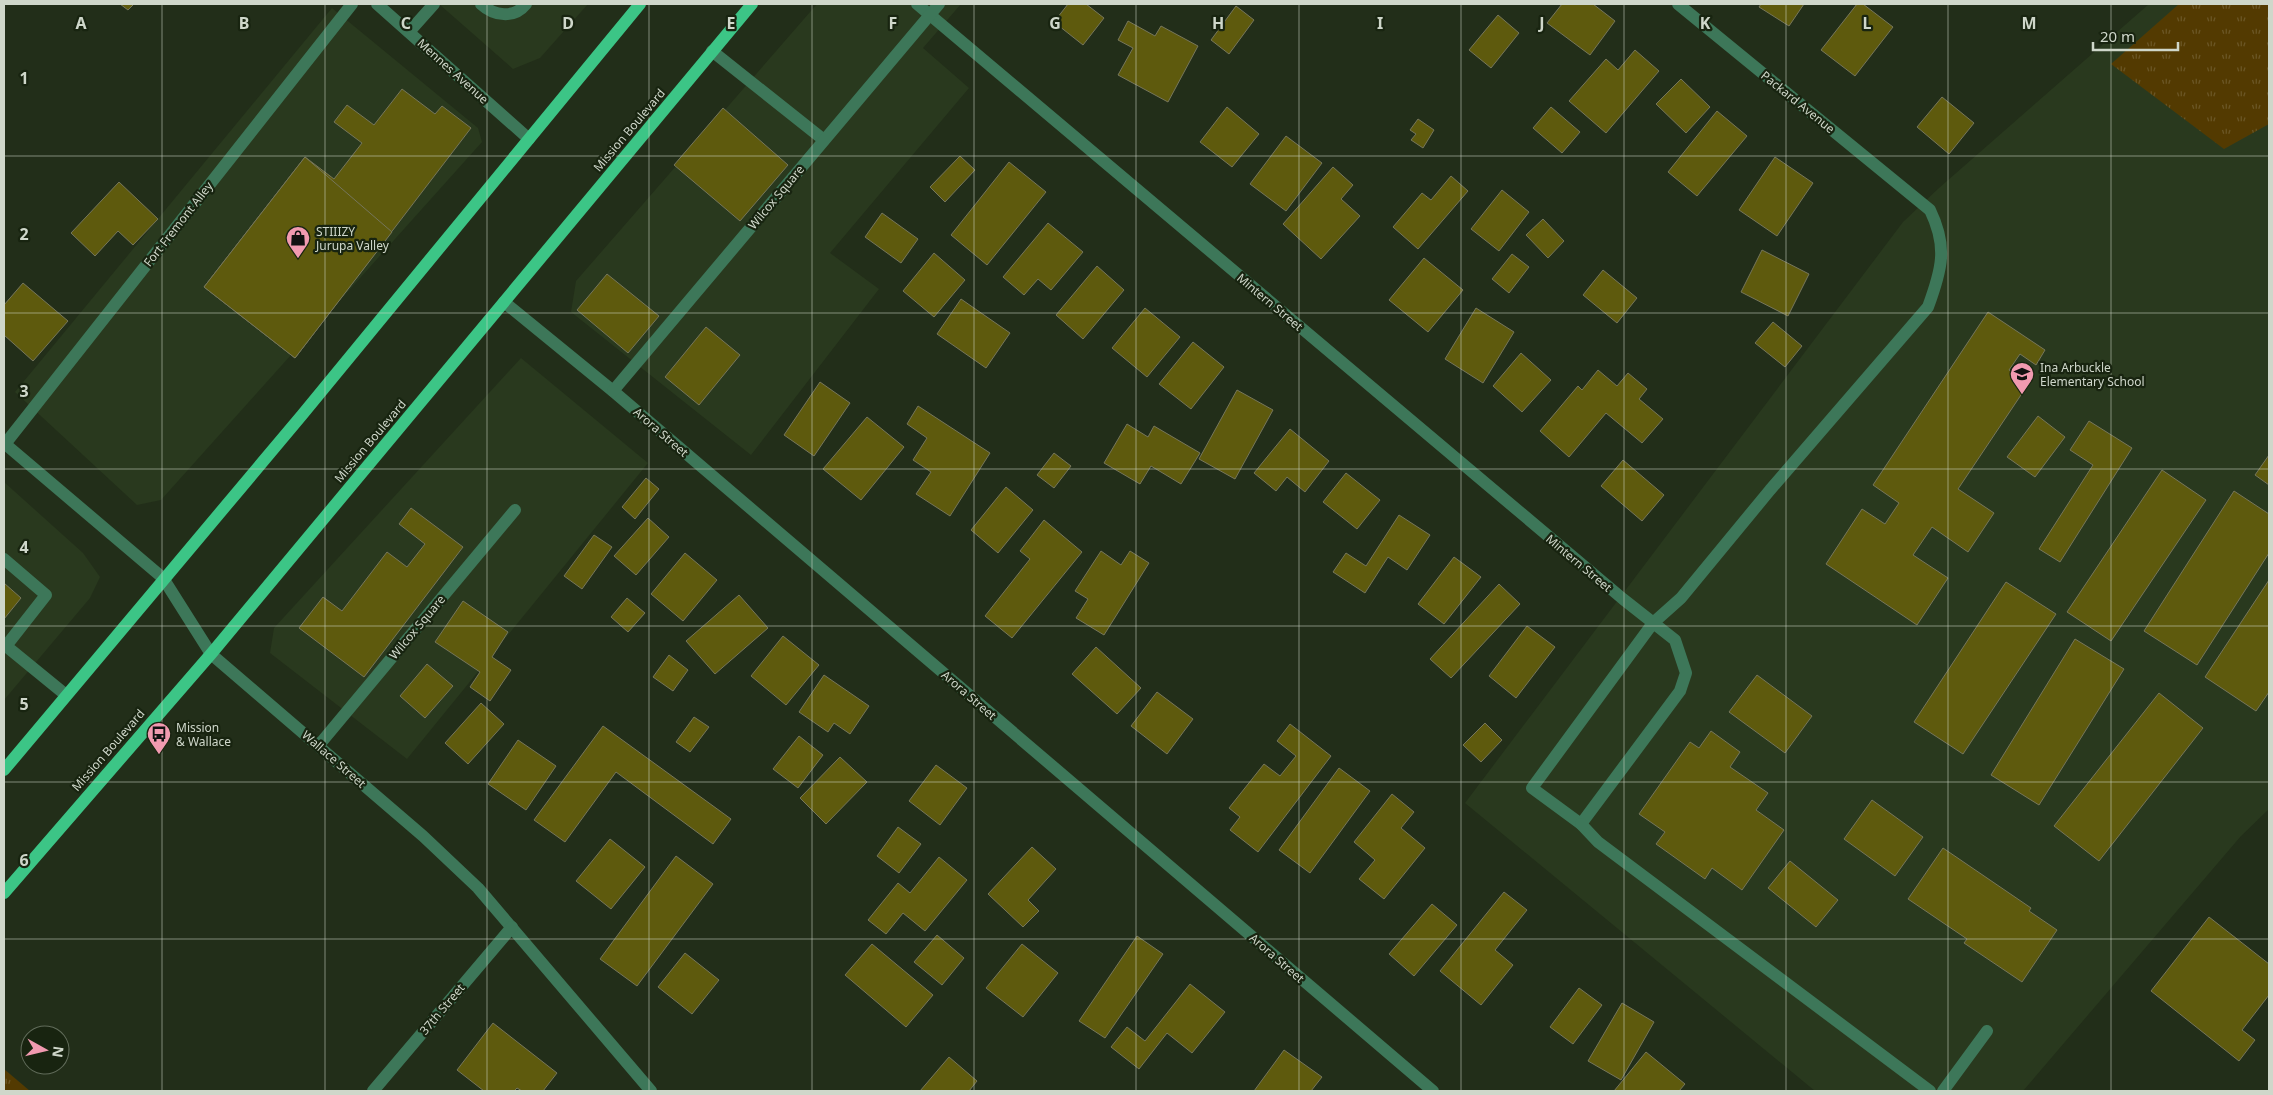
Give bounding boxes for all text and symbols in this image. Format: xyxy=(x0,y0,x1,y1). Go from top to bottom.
text: A xyxy=(75,12,87,34)
text: B xyxy=(239,12,249,34)
text: C xyxy=(401,12,411,34)
text: D xyxy=(562,12,574,34)
text: E xyxy=(727,12,736,34)
text: F xyxy=(889,12,897,34)
text: G xyxy=(1049,12,1061,34)
text: H xyxy=(1212,12,1224,34)
text: I xyxy=(1377,12,1383,34)
text: J xyxy=(1537,12,1545,34)
text: K xyxy=(1700,12,1711,34)
text: L xyxy=(1863,12,1872,34)
text: M xyxy=(2021,12,2037,34)
scale bar xyxy=(2093,20,2178,52)
text: 20 m xyxy=(2100,26,2135,46)
street label: Mennes Avenue xyxy=(414,34,492,108)
text: 1 xyxy=(19,67,29,89)
street label: Packard Avenue xyxy=(1758,67,1839,137)
street label: Mission Boulevard xyxy=(589,85,669,175)
street label: Wilcox Square xyxy=(744,161,808,233)
street label: Fort Fremont Alley xyxy=(139,177,217,270)
text: 2 xyxy=(19,223,29,245)
place label: STIIIZY Jurupa Valley xyxy=(315,223,390,254)
shop icon: STIIIZY Jurupa Valley xyxy=(285,225,311,259)
street label: Mintern Street xyxy=(1233,269,1307,335)
place label: Ina Arbuckle Elementary School xyxy=(2040,359,2145,390)
school or university icon: Ina Arbuckle Elementary School xyxy=(2009,361,2035,395)
text: 3 xyxy=(19,380,29,402)
street label: Mission Boulevard xyxy=(330,396,410,486)
street label: Arora Street xyxy=(630,403,693,461)
street label: Mintern Street xyxy=(1542,530,1616,596)
text: 4 xyxy=(19,536,29,558)
street label: Wilcox Square xyxy=(385,591,449,663)
street label: Arora Street xyxy=(938,666,1001,724)
text: 5 xyxy=(19,693,29,715)
street label: Mission Boulevard xyxy=(68,705,148,795)
place label: Mission & Wallace xyxy=(176,719,231,750)
bus stop icon: Mission & Wallace xyxy=(146,721,172,755)
street label: Wallace Street xyxy=(298,726,370,792)
text: 6 xyxy=(19,849,29,871)
street label: Arora Street xyxy=(1246,929,1309,987)
street label: 37th Street xyxy=(416,979,469,1038)
north arrow xyxy=(20,1025,70,1075)
text: N xyxy=(48,1045,69,1059)

